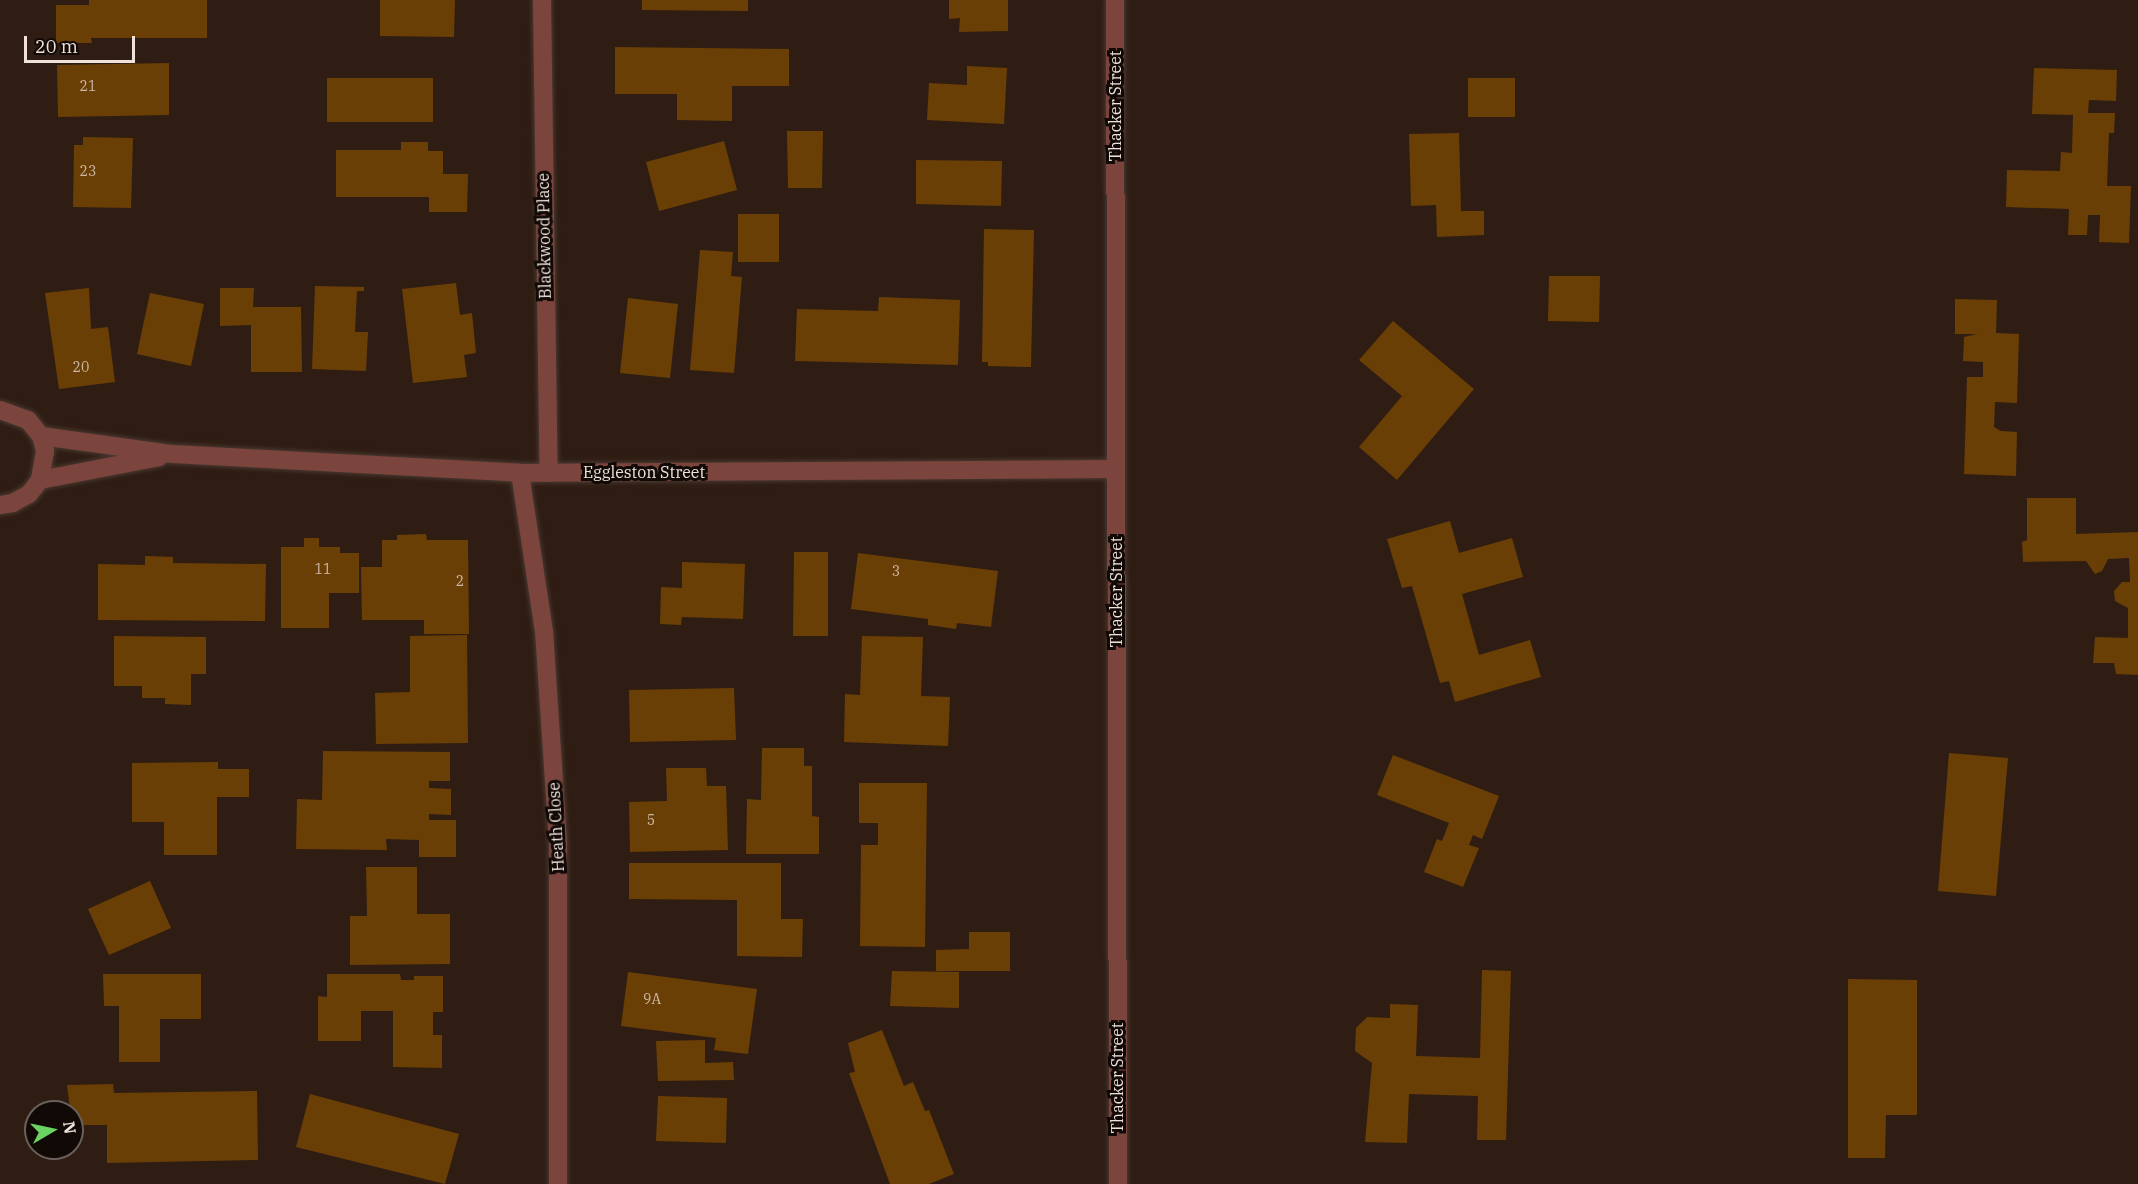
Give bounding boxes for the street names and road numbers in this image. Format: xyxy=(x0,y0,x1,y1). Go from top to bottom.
street label: Thacker Street xyxy=(1105,51,1125,161)
street label: Blackwood Place xyxy=(533,173,555,299)
street label: Eggleston Street xyxy=(583,462,705,482)
street label: Thacker Street xyxy=(1106,537,1126,647)
street label: Heath Close xyxy=(544,782,568,872)
street label: Thacker Street xyxy=(1107,1023,1127,1133)

